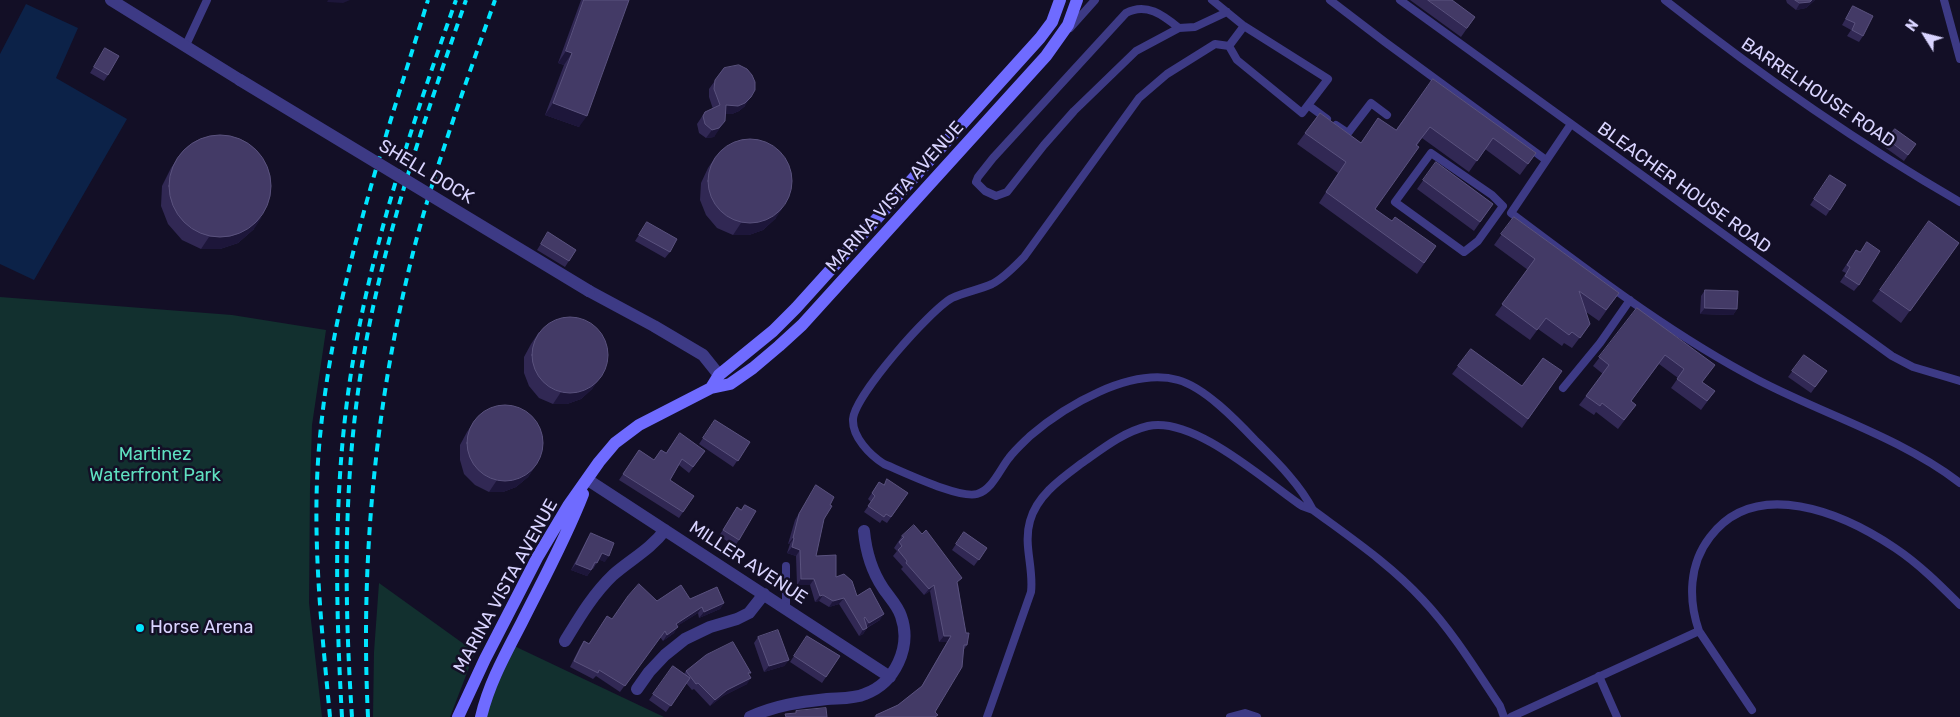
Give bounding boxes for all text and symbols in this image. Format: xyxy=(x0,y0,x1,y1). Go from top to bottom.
north arrow xyxy=(1900,10,1950,60)
text: N xyxy=(1903,17,1922,35)
street label: BARRELHOUSE ROAD xyxy=(1737,33,1899,153)
street label: MARINA VISTA AVENUE xyxy=(822,117,968,277)
street label: BLEACHER HOUSE ROAD xyxy=(1593,118,1775,258)
street label: SHELL DOCK xyxy=(375,135,477,209)
park label: Martinez Waterfront Park xyxy=(89,444,221,486)
street label: MARINA VISTA AVENUE xyxy=(449,495,563,677)
street label: MILLER AVENUE xyxy=(685,517,811,609)
place label: Horse Arena xyxy=(150,617,253,639)
marker: Horse Arena xyxy=(134,622,146,634)

